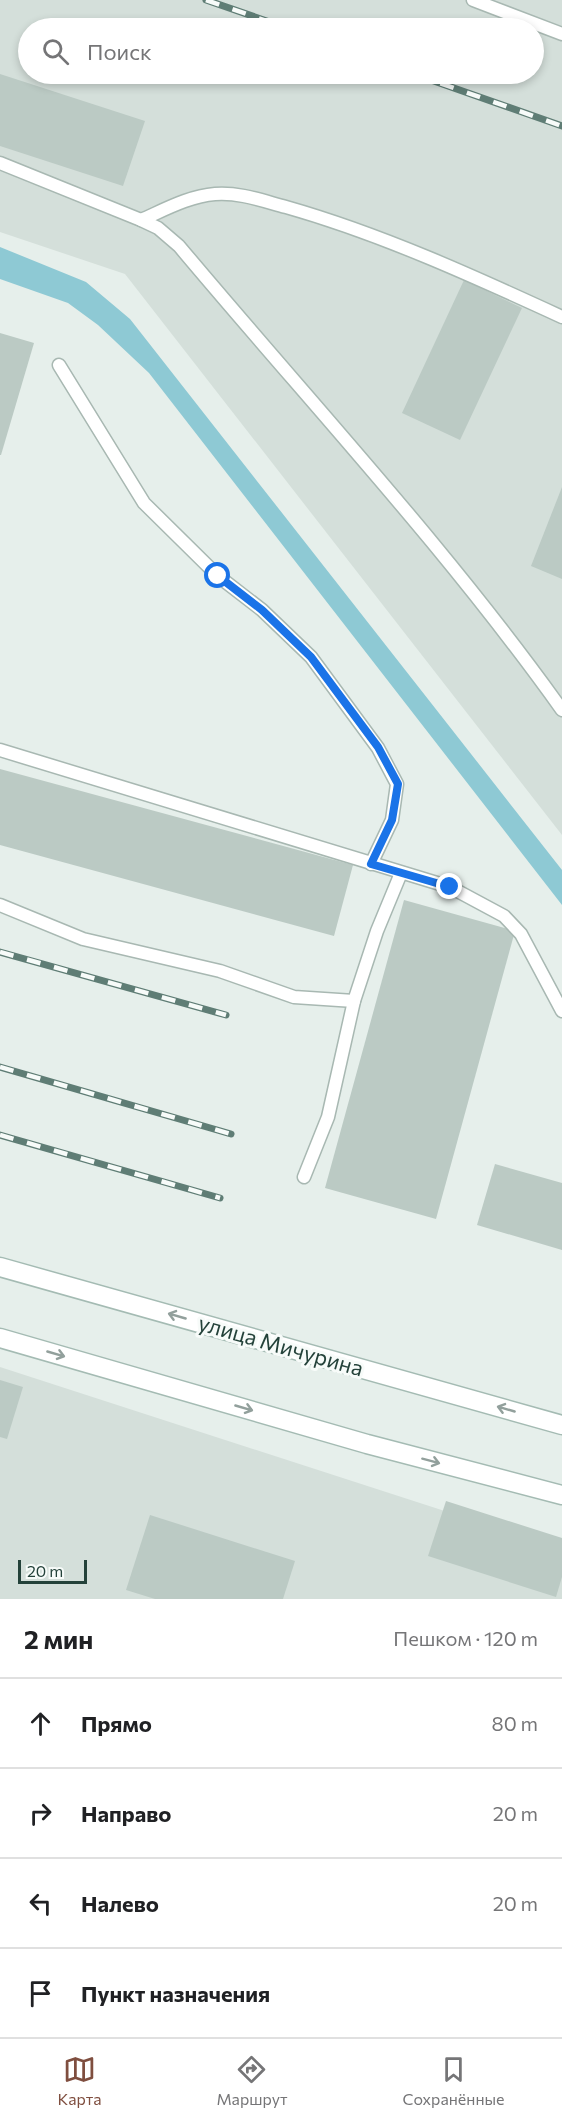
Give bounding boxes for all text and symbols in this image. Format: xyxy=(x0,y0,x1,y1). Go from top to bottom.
search box xyxy=(18,18,544,84)
icon: search xyxy=(39,35,72,68)
text: Поиск xyxy=(87,38,152,65)
route start xyxy=(204,562,230,588)
route end xyxy=(436,873,462,899)
street label: улица Мичурина xyxy=(195,1309,367,1381)
one-way arrow xyxy=(168,1310,187,1321)
one-way arrow xyxy=(46,1349,65,1361)
one-way arrow xyxy=(234,1403,253,1414)
one-way arrow xyxy=(497,1403,516,1414)
one-way arrow xyxy=(422,1455,441,1467)
scale bar xyxy=(18,1557,87,1584)
text: 20 m xyxy=(27,1561,63,1580)
text: 2 мин xyxy=(24,1623,93,1654)
text: Пешком · 120 m xyxy=(393,1626,538,1650)
icon: ahead xyxy=(24,1707,57,1740)
text: Прямо xyxy=(81,1710,152,1737)
text: 80 m xyxy=(492,1711,538,1735)
icon: right xyxy=(24,1797,57,1830)
text: Направо xyxy=(81,1800,171,1827)
text: 20 m xyxy=(493,1801,538,1825)
icon: left xyxy=(24,1887,57,1920)
text: Налево xyxy=(81,1890,159,1917)
text: 20 m xyxy=(493,1891,538,1915)
icon: arrive xyxy=(24,1977,57,2010)
text: Пункт назначения xyxy=(81,1980,270,2007)
tab: Карта xyxy=(57,2053,102,2108)
tab: Маршрут xyxy=(216,2053,288,2108)
tab: Сохранённые xyxy=(402,2053,505,2108)

